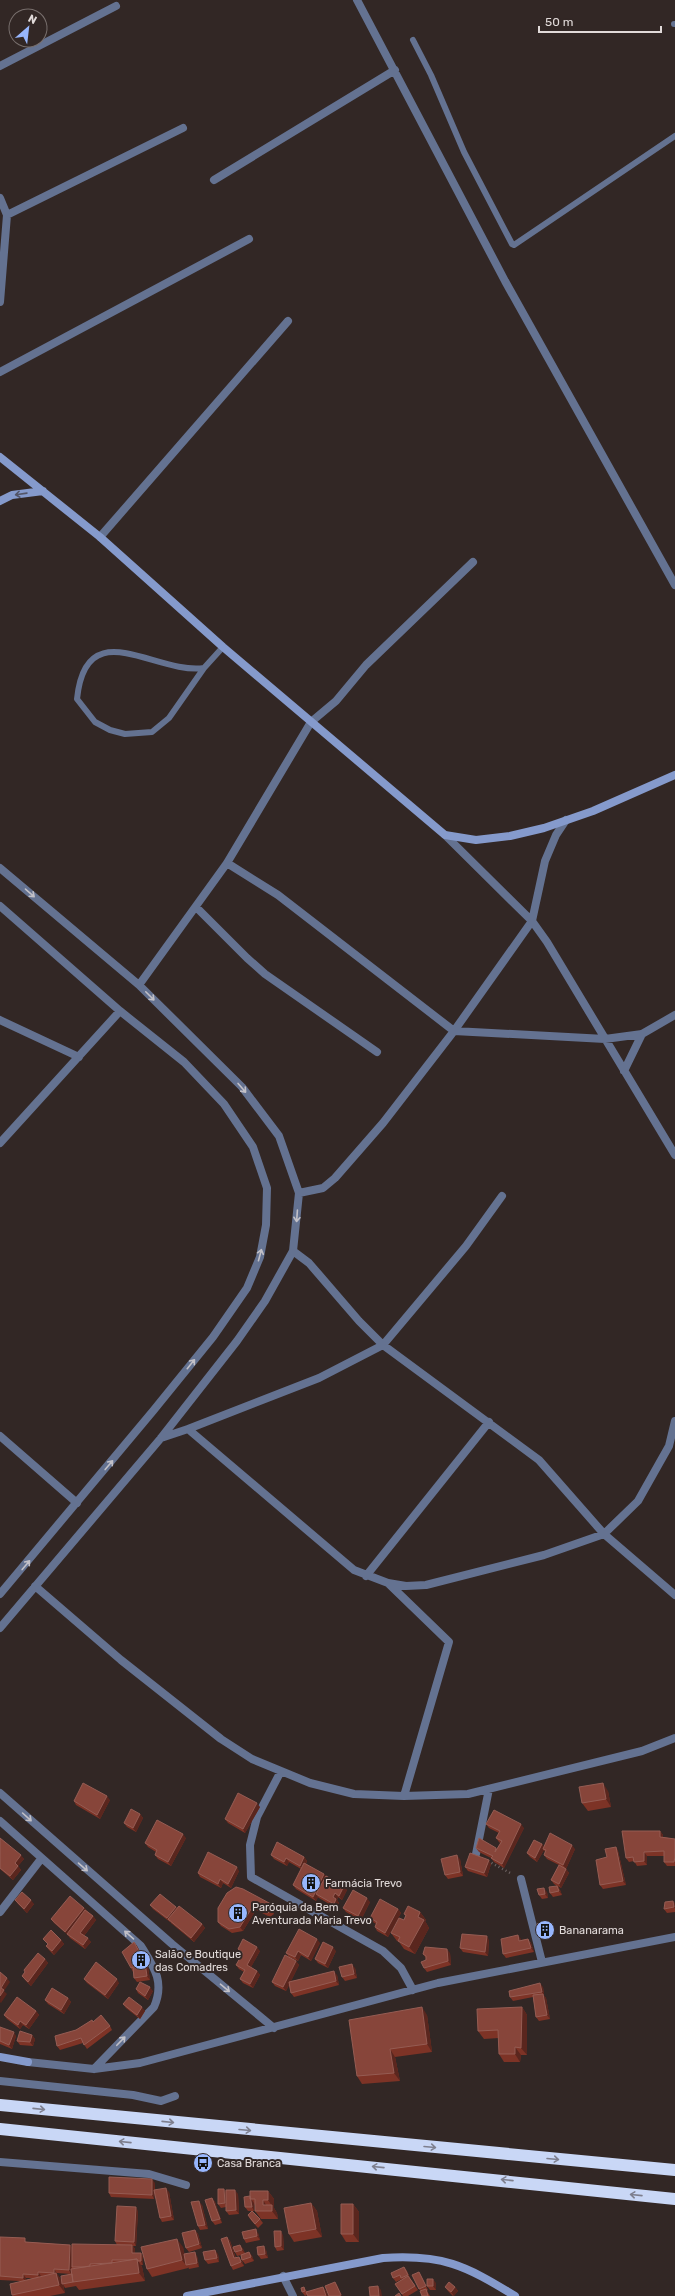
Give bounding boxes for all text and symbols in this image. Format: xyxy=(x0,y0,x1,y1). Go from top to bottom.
north arrow xyxy=(8,8,48,48)
scale bar xyxy=(539,8,661,34)
text: N xyxy=(26,12,39,27)
text: 50 m xyxy=(545,15,573,29)
one-way arrow xyxy=(15,490,28,498)
one-way arrow xyxy=(24,889,35,898)
one-way arrow xyxy=(145,991,155,1001)
one-way arrow xyxy=(237,1082,246,1093)
one-way arrow xyxy=(293,1209,300,1222)
one-way arrow xyxy=(257,1249,264,1262)
one-way arrow xyxy=(187,1358,195,1369)
one-way arrow xyxy=(104,1459,113,1470)
one-way arrow xyxy=(21,1559,30,1570)
one-way arrow xyxy=(22,1813,32,1822)
one-way arrow xyxy=(78,1863,89,1872)
building icon: Farmácia Trevo xyxy=(300,1872,322,1894)
place label: Farmácia Trevo xyxy=(325,1877,402,1890)
place label: Paróquia da Bem Aventurada Maria Trevo xyxy=(252,1901,372,1927)
building icon: Paróquia da Bem Aventurada Maria Trevo xyxy=(227,1902,249,1924)
building icon: Bananarama xyxy=(534,1919,556,1941)
place label: Bananarama xyxy=(559,1924,624,1937)
one-way arrow xyxy=(124,1931,135,1940)
place label: Salão e Boutique das Comadres xyxy=(155,1948,241,1974)
building icon: Salão e Boutique das Comadres xyxy=(130,1949,152,1971)
one-way arrow xyxy=(220,1983,230,1992)
one-way arrow xyxy=(116,2036,126,2046)
one-way arrow xyxy=(32,2105,45,2113)
one-way arrow xyxy=(161,2118,174,2126)
one-way arrow xyxy=(238,2126,251,2133)
one-way arrow xyxy=(119,2138,132,2146)
one-way arrow xyxy=(423,2144,436,2151)
bus stop icon: Casa Branca xyxy=(192,2152,214,2174)
one-way arrow xyxy=(546,2155,559,2162)
place label: Casa Branca xyxy=(217,2157,281,2170)
one-way arrow xyxy=(372,2164,385,2171)
one-way arrow xyxy=(501,2177,514,2184)
one-way arrow xyxy=(630,2191,643,2199)

